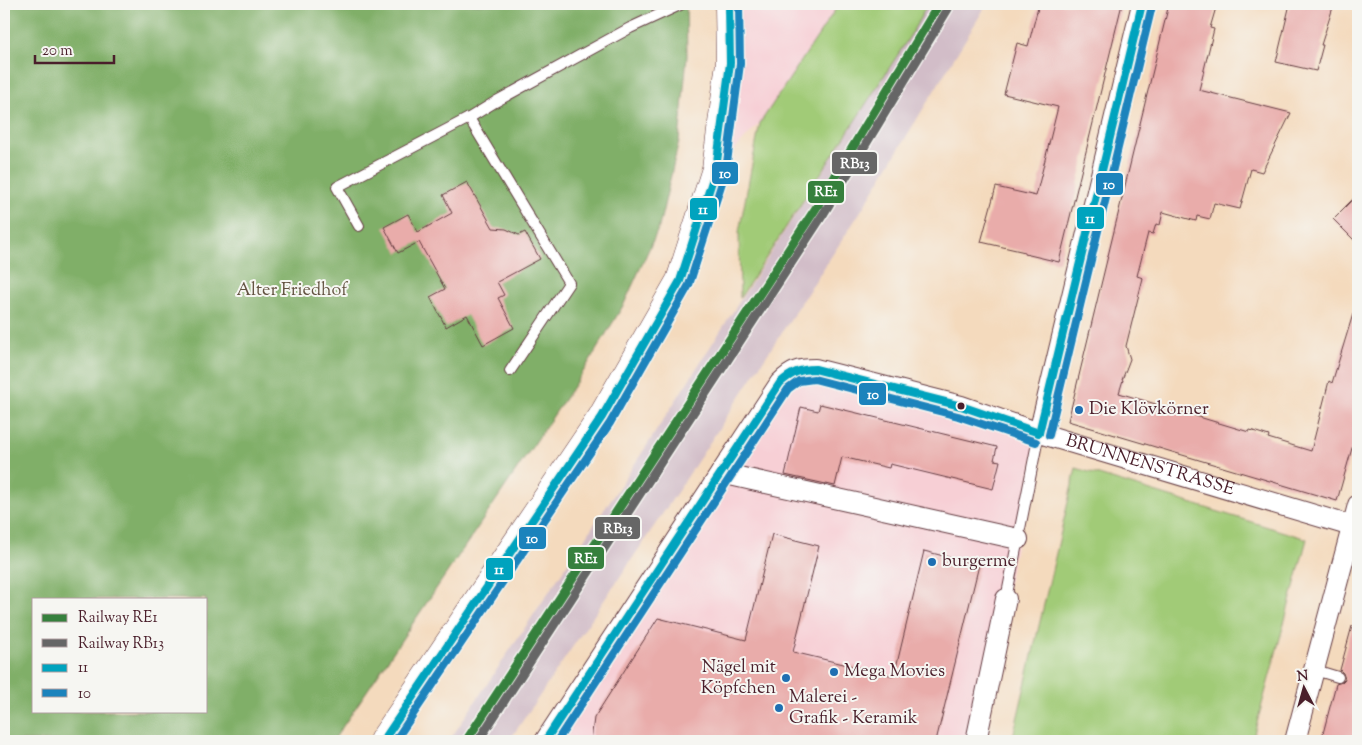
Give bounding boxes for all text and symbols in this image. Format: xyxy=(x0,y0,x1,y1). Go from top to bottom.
scale bar xyxy=(35,32,114,64)
text: 20 m xyxy=(42,41,73,62)
line badge: RB13 xyxy=(831,151,878,175)
text: RB13 xyxy=(840,155,870,175)
line badge: 10 xyxy=(711,161,739,185)
text: 10 xyxy=(719,165,732,185)
line badge: 10 xyxy=(1095,172,1124,196)
text: 10 xyxy=(1103,176,1116,196)
line badge: RE1 xyxy=(807,180,845,204)
text: RE1 xyxy=(814,183,838,203)
line badge: 11 xyxy=(689,197,718,221)
text: 11 xyxy=(698,201,708,221)
line badge: 11 xyxy=(1076,206,1105,230)
text: 11 xyxy=(1085,210,1095,230)
park label: Alter Friedhof xyxy=(236,278,348,304)
line badge: 10 xyxy=(858,382,887,406)
text: 10 xyxy=(867,386,880,406)
place label: Die Klövkörner xyxy=(1089,397,1209,423)
unlabelled marker xyxy=(956,401,966,411)
marker: Die Klövkörner xyxy=(1073,404,1085,416)
street label: BRUNNENSTRASSE xyxy=(1062,429,1237,503)
line badge: RB13 xyxy=(594,516,641,540)
text: RB13 xyxy=(603,520,633,540)
line badge: 10 xyxy=(518,526,547,550)
text: 10 xyxy=(526,530,539,550)
line badge: RE1 xyxy=(567,546,605,570)
place label: burgerme xyxy=(942,549,1016,575)
text: RE1 xyxy=(574,550,598,570)
marker: burgerme xyxy=(926,556,938,568)
line badge: 11 xyxy=(485,557,514,581)
text: 11 xyxy=(494,561,504,581)
legend xyxy=(32,598,208,712)
text: Railway RE1 xyxy=(78,608,158,629)
text: Railway RB13 xyxy=(78,634,164,655)
place label: Nägel mit Köpfchen xyxy=(701,655,776,702)
text: 11 xyxy=(78,658,88,679)
place label: Mega Movies xyxy=(844,659,945,685)
north arrow xyxy=(1280,662,1330,712)
marker: Mega Movies xyxy=(828,666,840,678)
text: N xyxy=(1296,667,1309,688)
marker: Nägel mit Köpfchen xyxy=(780,672,792,684)
text: 10 xyxy=(78,684,91,705)
place label: Malerei - Grafik - Keramik xyxy=(789,685,918,732)
marker: Malerei - Grafik - Keramik xyxy=(773,702,785,714)

